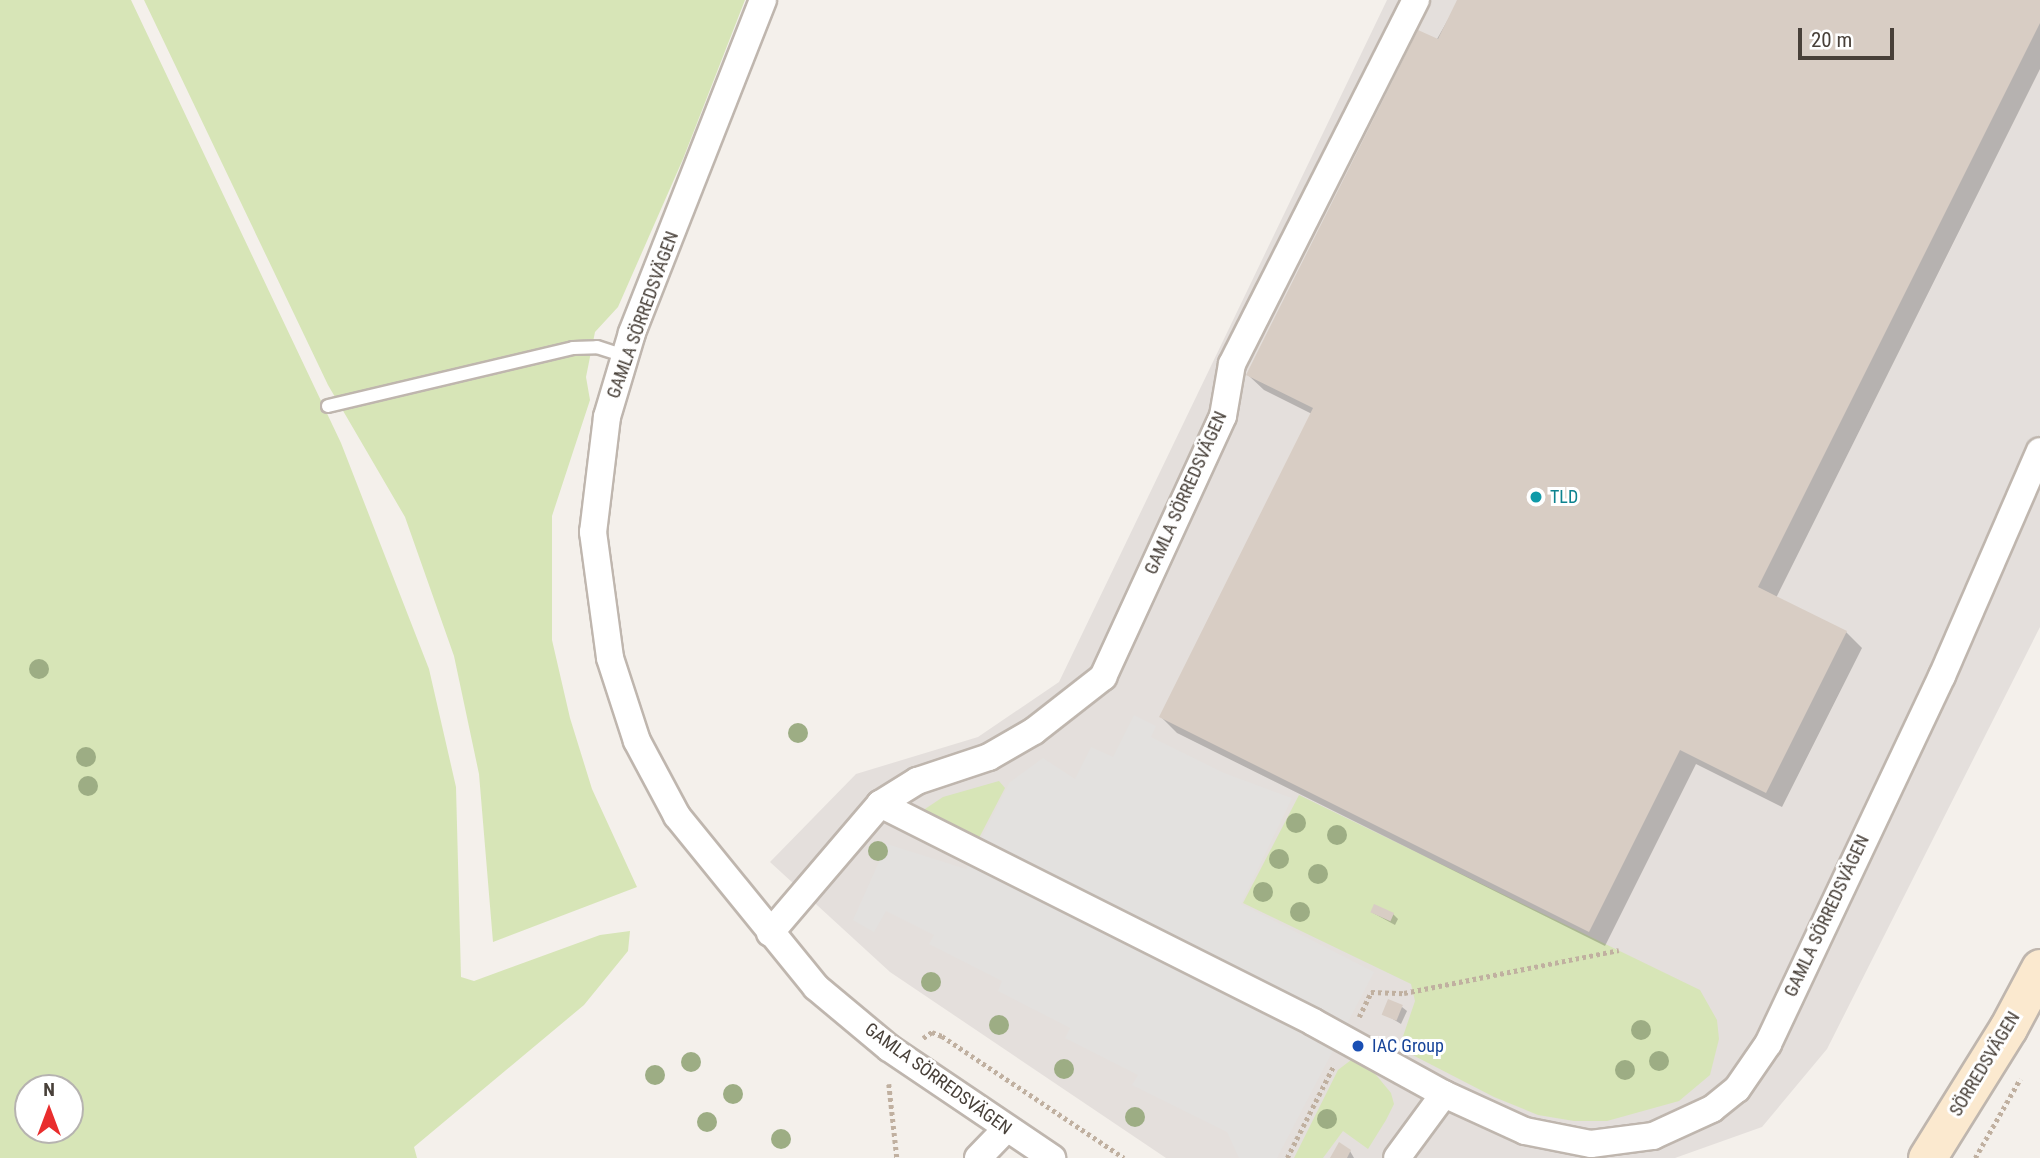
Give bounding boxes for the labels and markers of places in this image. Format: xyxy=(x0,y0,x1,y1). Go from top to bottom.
place label: TLD xyxy=(1550,486,1578,508)
marker: TLD xyxy=(1528,489,1544,505)
place label: IAC Group xyxy=(1372,1035,1444,1057)
marker: IAC Group xyxy=(1350,1038,1366,1054)

